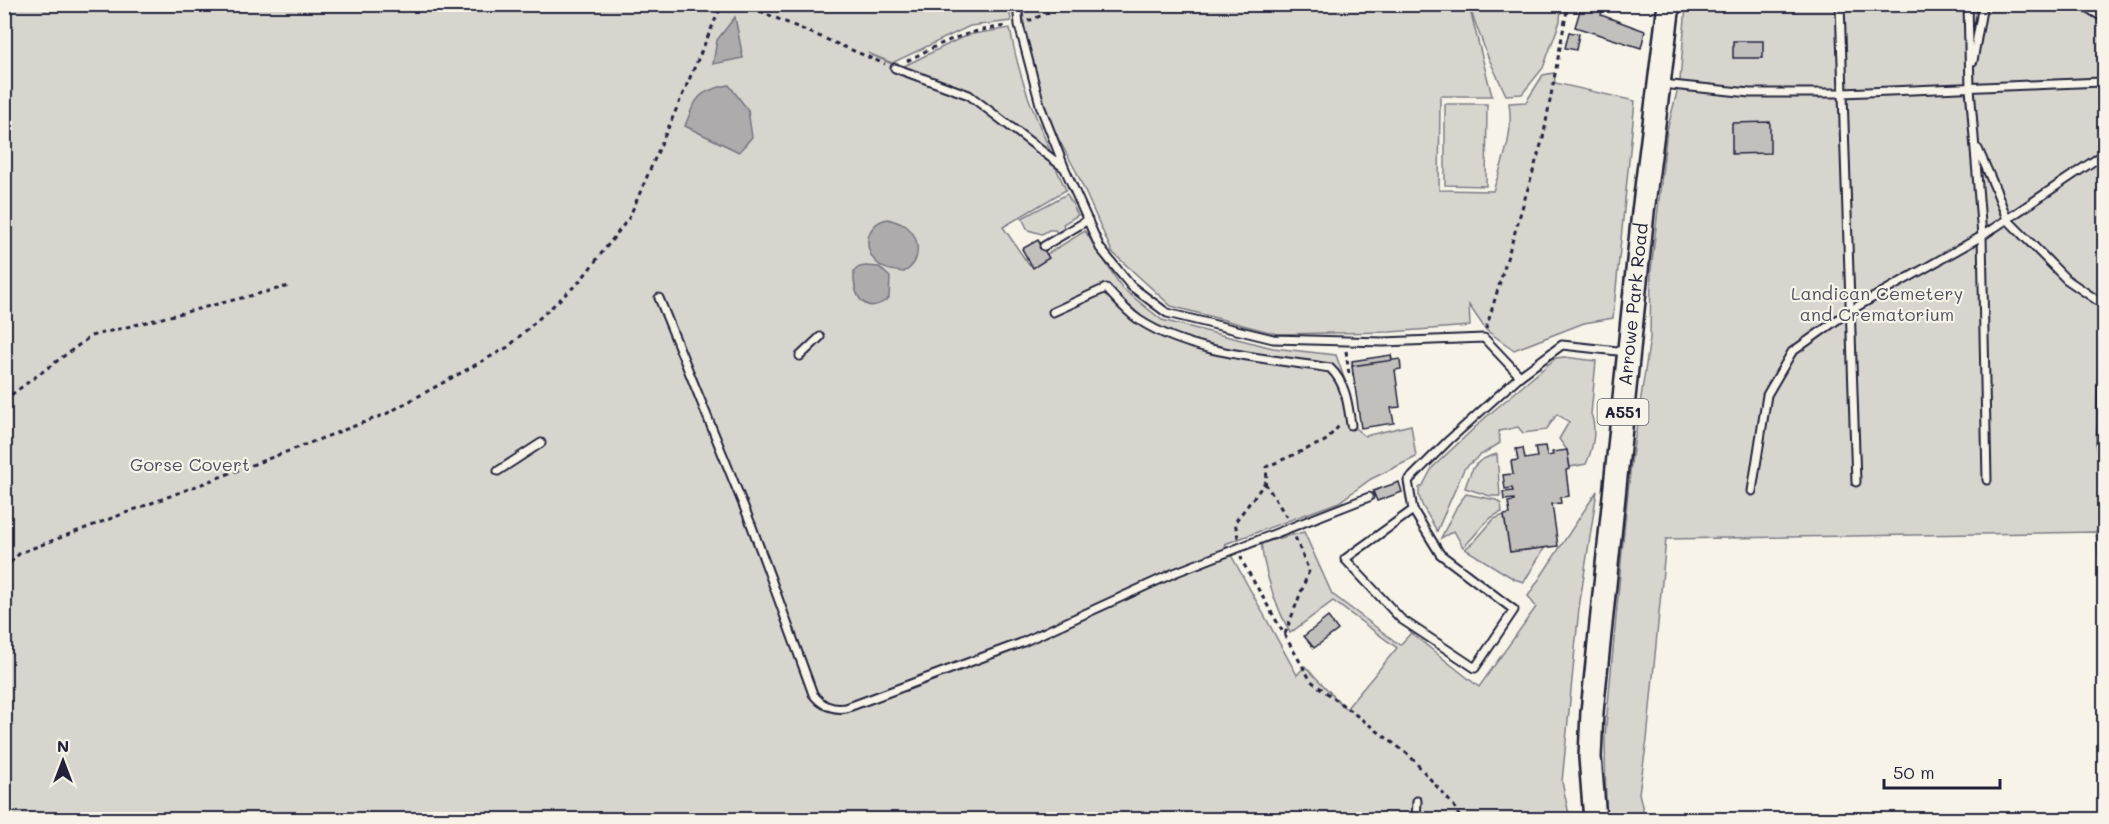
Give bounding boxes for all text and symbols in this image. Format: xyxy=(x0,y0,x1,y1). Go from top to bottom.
street label: Arrowe Park Road xyxy=(1612,222,1653,387)
park label: Landican Cemetery and Crematorium xyxy=(1791,281,1963,326)
road number: A551 xyxy=(1598,399,1648,425)
park label: Gorse Covert xyxy=(130,452,250,476)
north arrow xyxy=(33,731,93,791)
text: N xyxy=(57,735,69,756)
scale bar xyxy=(1884,752,2000,790)
text: 50 m xyxy=(1893,760,1935,784)

